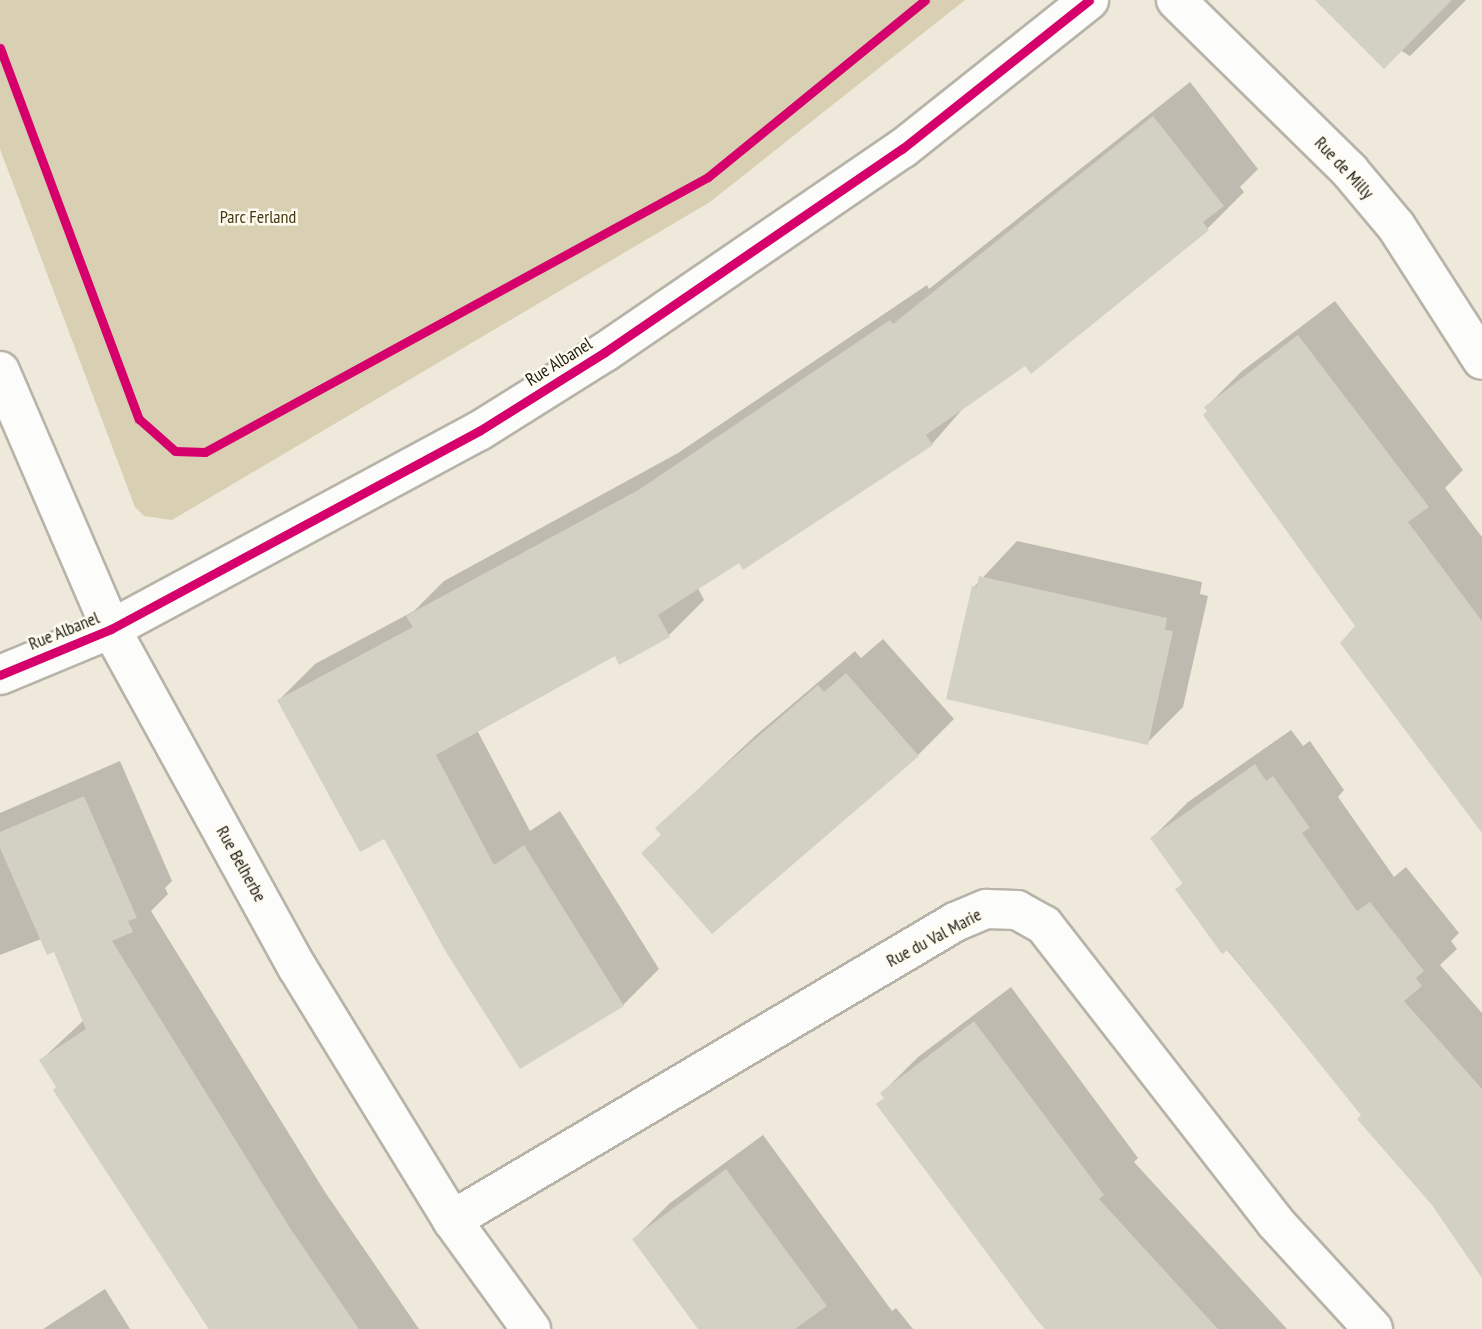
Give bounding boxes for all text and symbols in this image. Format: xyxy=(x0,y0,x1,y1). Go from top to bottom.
street label: Rue de Milly xyxy=(1310,132,1378,204)
park label: Parc Ferland xyxy=(220,206,296,228)
street label: Rue Albanel xyxy=(521,333,597,391)
street label: Rue Albanel xyxy=(25,607,103,655)
street label: Rue Belherbe xyxy=(211,822,271,906)
street label: Rue du Val Marie xyxy=(883,904,985,972)

